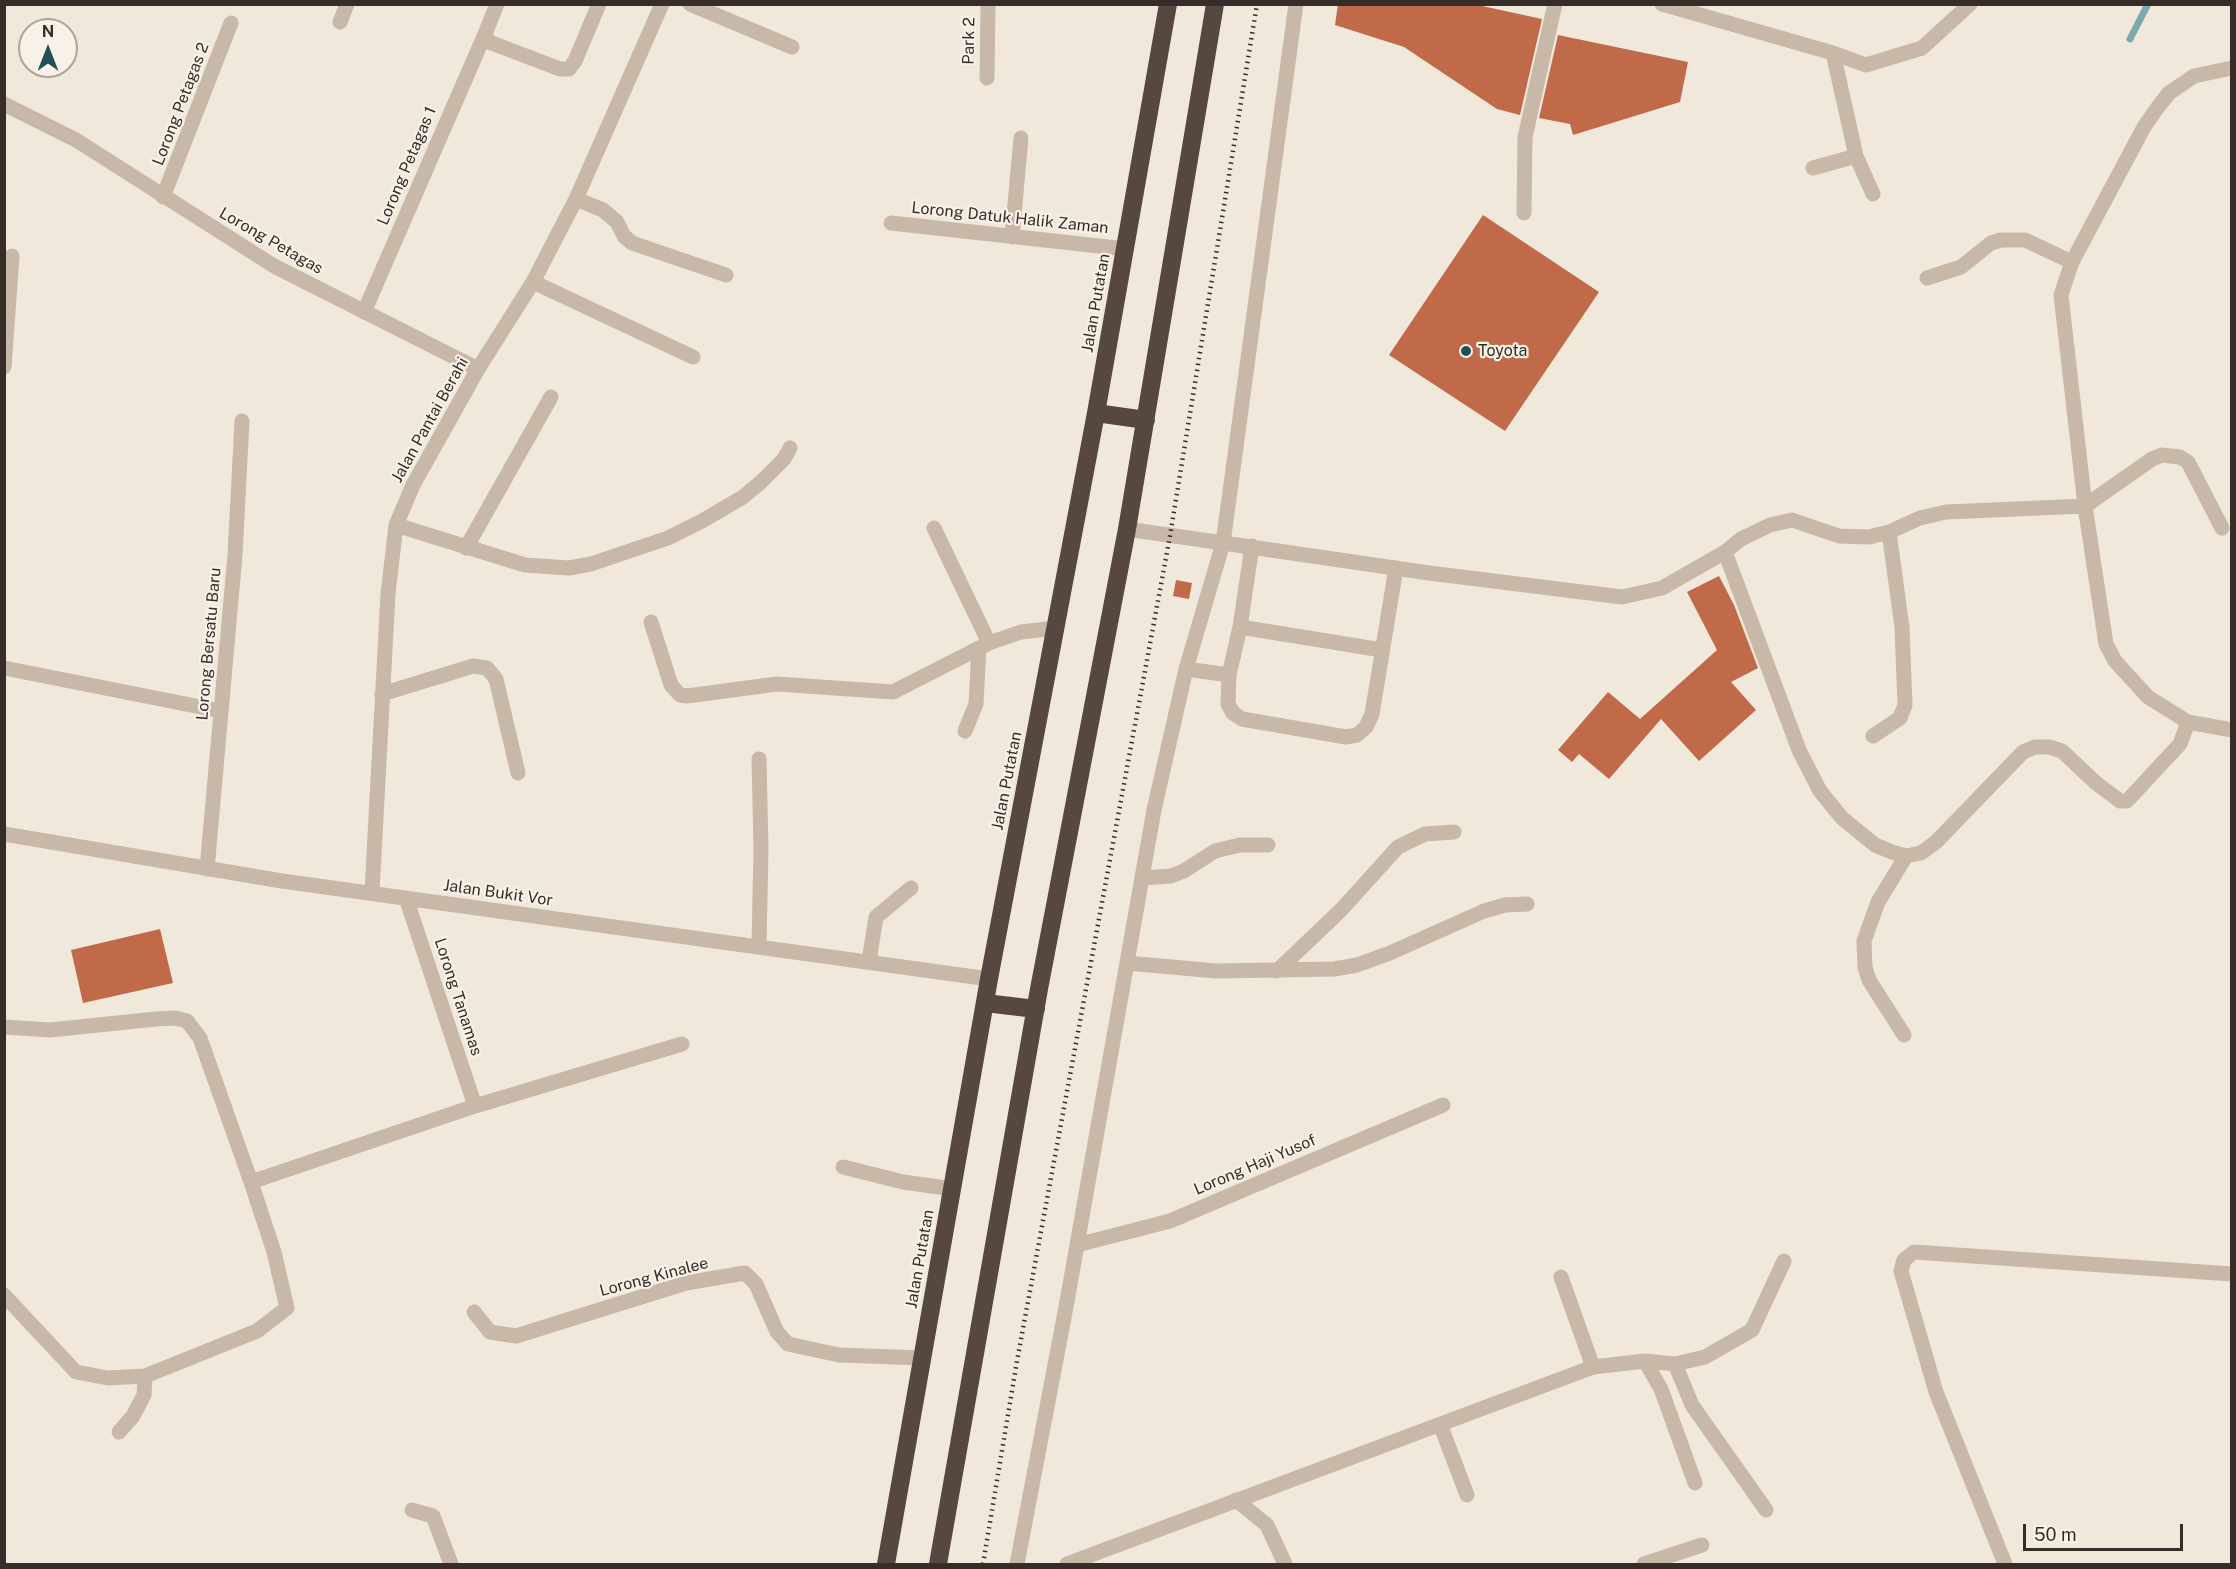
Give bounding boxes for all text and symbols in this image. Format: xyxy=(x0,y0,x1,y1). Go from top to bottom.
street label: Park 2 xyxy=(959,17,979,65)
north arrow xyxy=(18,18,78,78)
text: N xyxy=(42,22,54,41)
street label: Lorong Petagas 2 xyxy=(149,40,213,168)
street label: Lorong Petagas 1 xyxy=(373,104,441,228)
street label: Lorong Datuk Halik Zaman xyxy=(911,198,1109,238)
street label: Lorong Petagas xyxy=(216,204,326,278)
street label: Jalan Putatan xyxy=(1078,252,1114,354)
place label: Toyota xyxy=(1478,341,1527,361)
marker: Toyota xyxy=(1459,344,1473,358)
street label: Jalan Pantai Berahi xyxy=(388,354,472,486)
street label: Lorong Bersatu Baru xyxy=(193,567,225,721)
street label: Jalan Putatan xyxy=(988,730,1026,832)
street label: Jalan Bukit Vor xyxy=(442,876,554,910)
street label: Lorong Tanamas xyxy=(430,936,486,1058)
street label: Lorong Haji Yusof xyxy=(1191,1131,1319,1199)
street label: Jalan Putatan xyxy=(902,1208,938,1310)
street label: Lorong Kinalee xyxy=(598,1253,710,1301)
scale bar xyxy=(2026,1512,2186,1550)
text: 50 m xyxy=(2034,1524,2077,1545)

